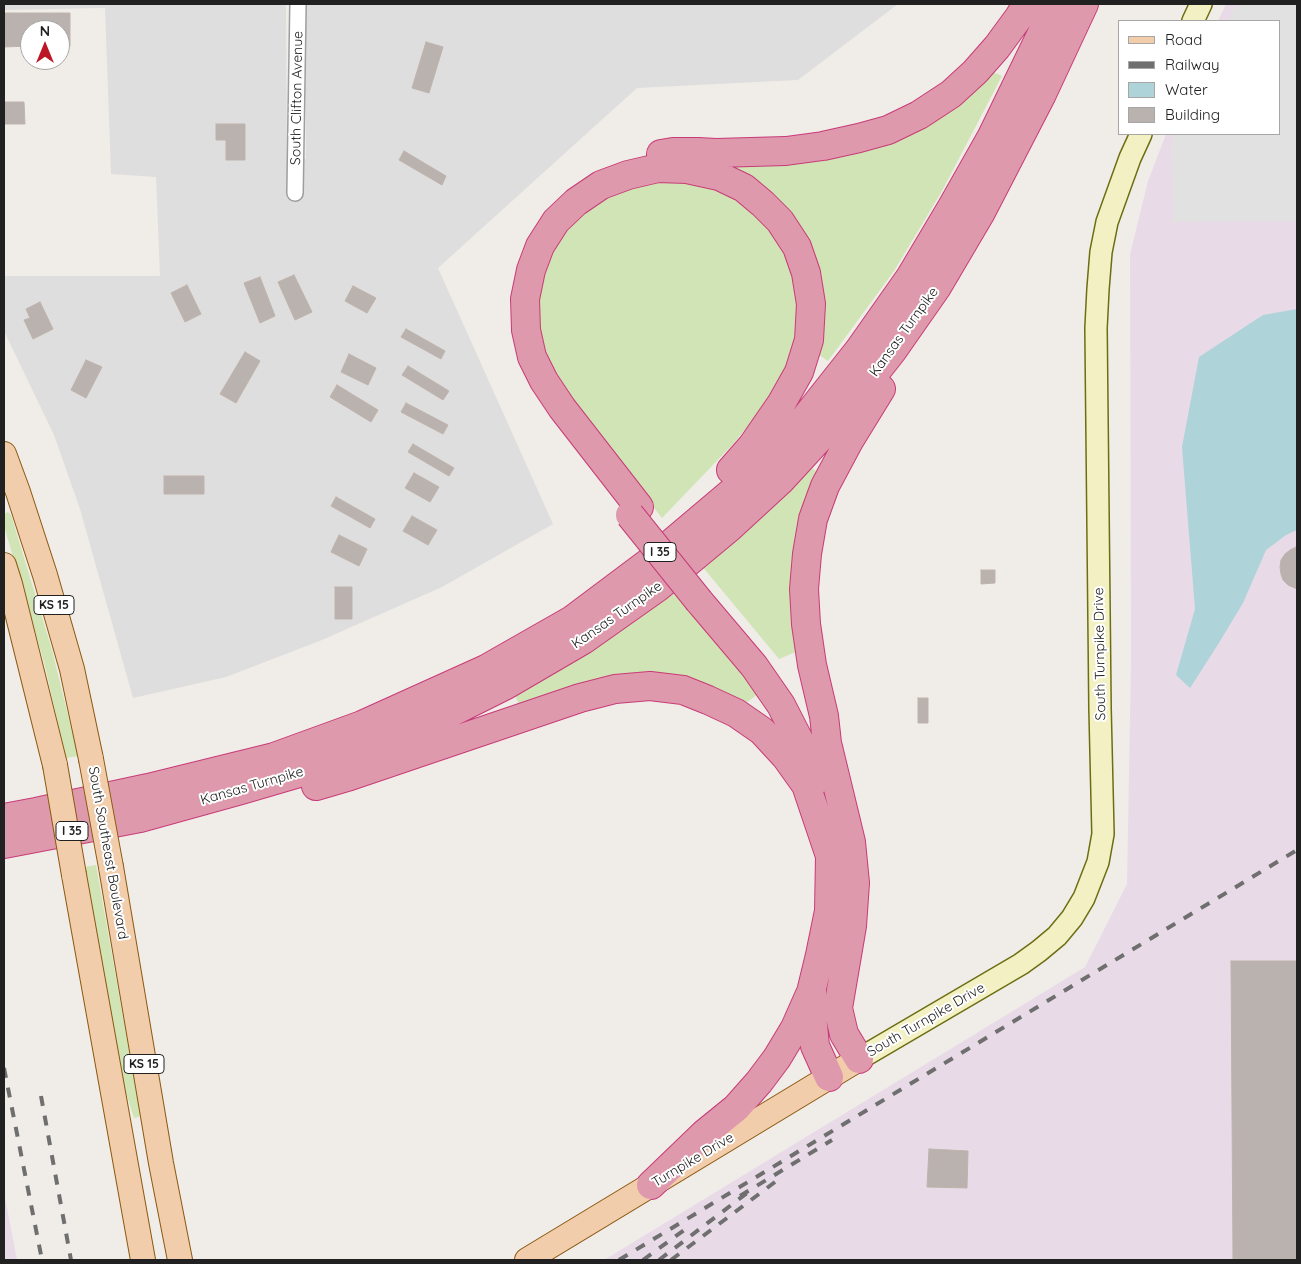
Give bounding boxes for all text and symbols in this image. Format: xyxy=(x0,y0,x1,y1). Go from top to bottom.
north arrow xyxy=(20,20,70,70)
legend xyxy=(1118,20,1281,135)
text: N xyxy=(40,22,50,40)
text: Road xyxy=(1165,30,1202,49)
street label: South Clifton Avenue xyxy=(287,31,307,165)
text: Railway xyxy=(1165,55,1220,74)
text: Water xyxy=(1165,80,1208,99)
text: Building xyxy=(1165,105,1220,124)
street label: Kansas Turnpike xyxy=(866,284,942,380)
road number: I 35 xyxy=(644,542,676,562)
street label: Kansas Turnpike xyxy=(569,578,665,652)
street label: South Turnpike Drive xyxy=(1090,587,1110,721)
road number: KS 15 xyxy=(34,596,74,614)
street label: Kansas Turnpike xyxy=(199,763,305,809)
street label: South Southeast Boulevard xyxy=(85,765,131,941)
road number: I 35 xyxy=(56,821,88,840)
street label: South Turnpike Drive xyxy=(864,979,988,1061)
road number: KS 15 xyxy=(124,1054,164,1074)
street label: Turnpike Drive xyxy=(649,1129,737,1191)

